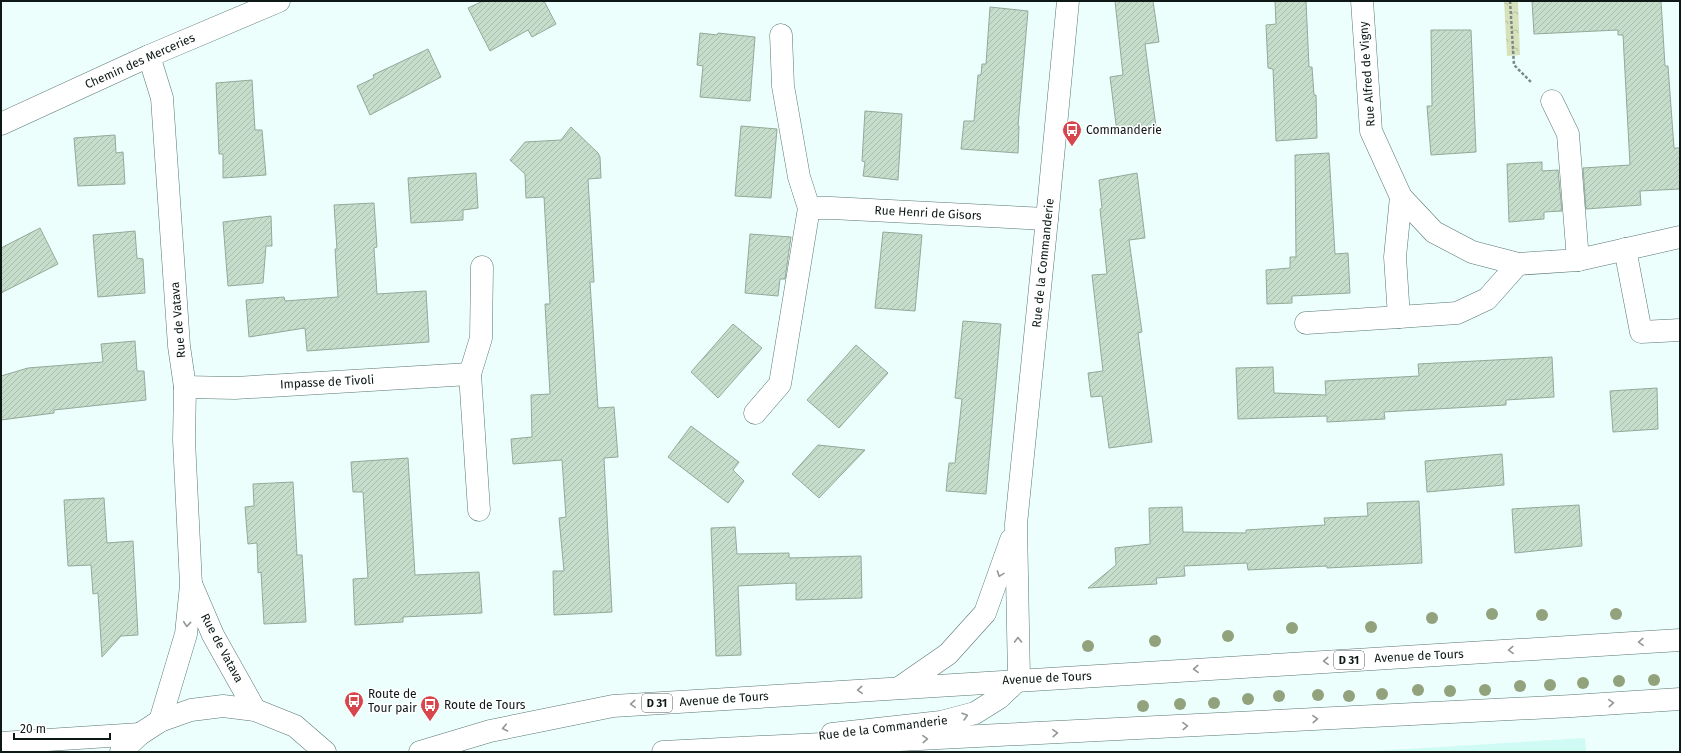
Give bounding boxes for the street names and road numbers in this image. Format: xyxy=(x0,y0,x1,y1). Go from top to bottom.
street label: Rue Alfred de Vigny xyxy=(1356,21,1378,127)
street label: Chemin des Merceries xyxy=(83,30,198,92)
street label: Rue de la Commanderie xyxy=(1029,198,1057,328)
street label: Rue Henri de Gisors xyxy=(874,203,982,223)
street label: Rue de Vatava xyxy=(168,281,188,359)
street label: Impasse de Tivoli xyxy=(280,373,374,391)
street label: Rue de Vatava xyxy=(198,611,246,685)
street label: Avenue de Tours xyxy=(1374,647,1464,665)
road number: D 31 xyxy=(1334,651,1364,669)
street label: Avenue de Tours xyxy=(1002,669,1092,687)
street label: Avenue de Tours xyxy=(679,689,770,709)
road number: D 31 xyxy=(642,694,672,712)
street label: Rue de la Commanderie xyxy=(818,713,948,743)

